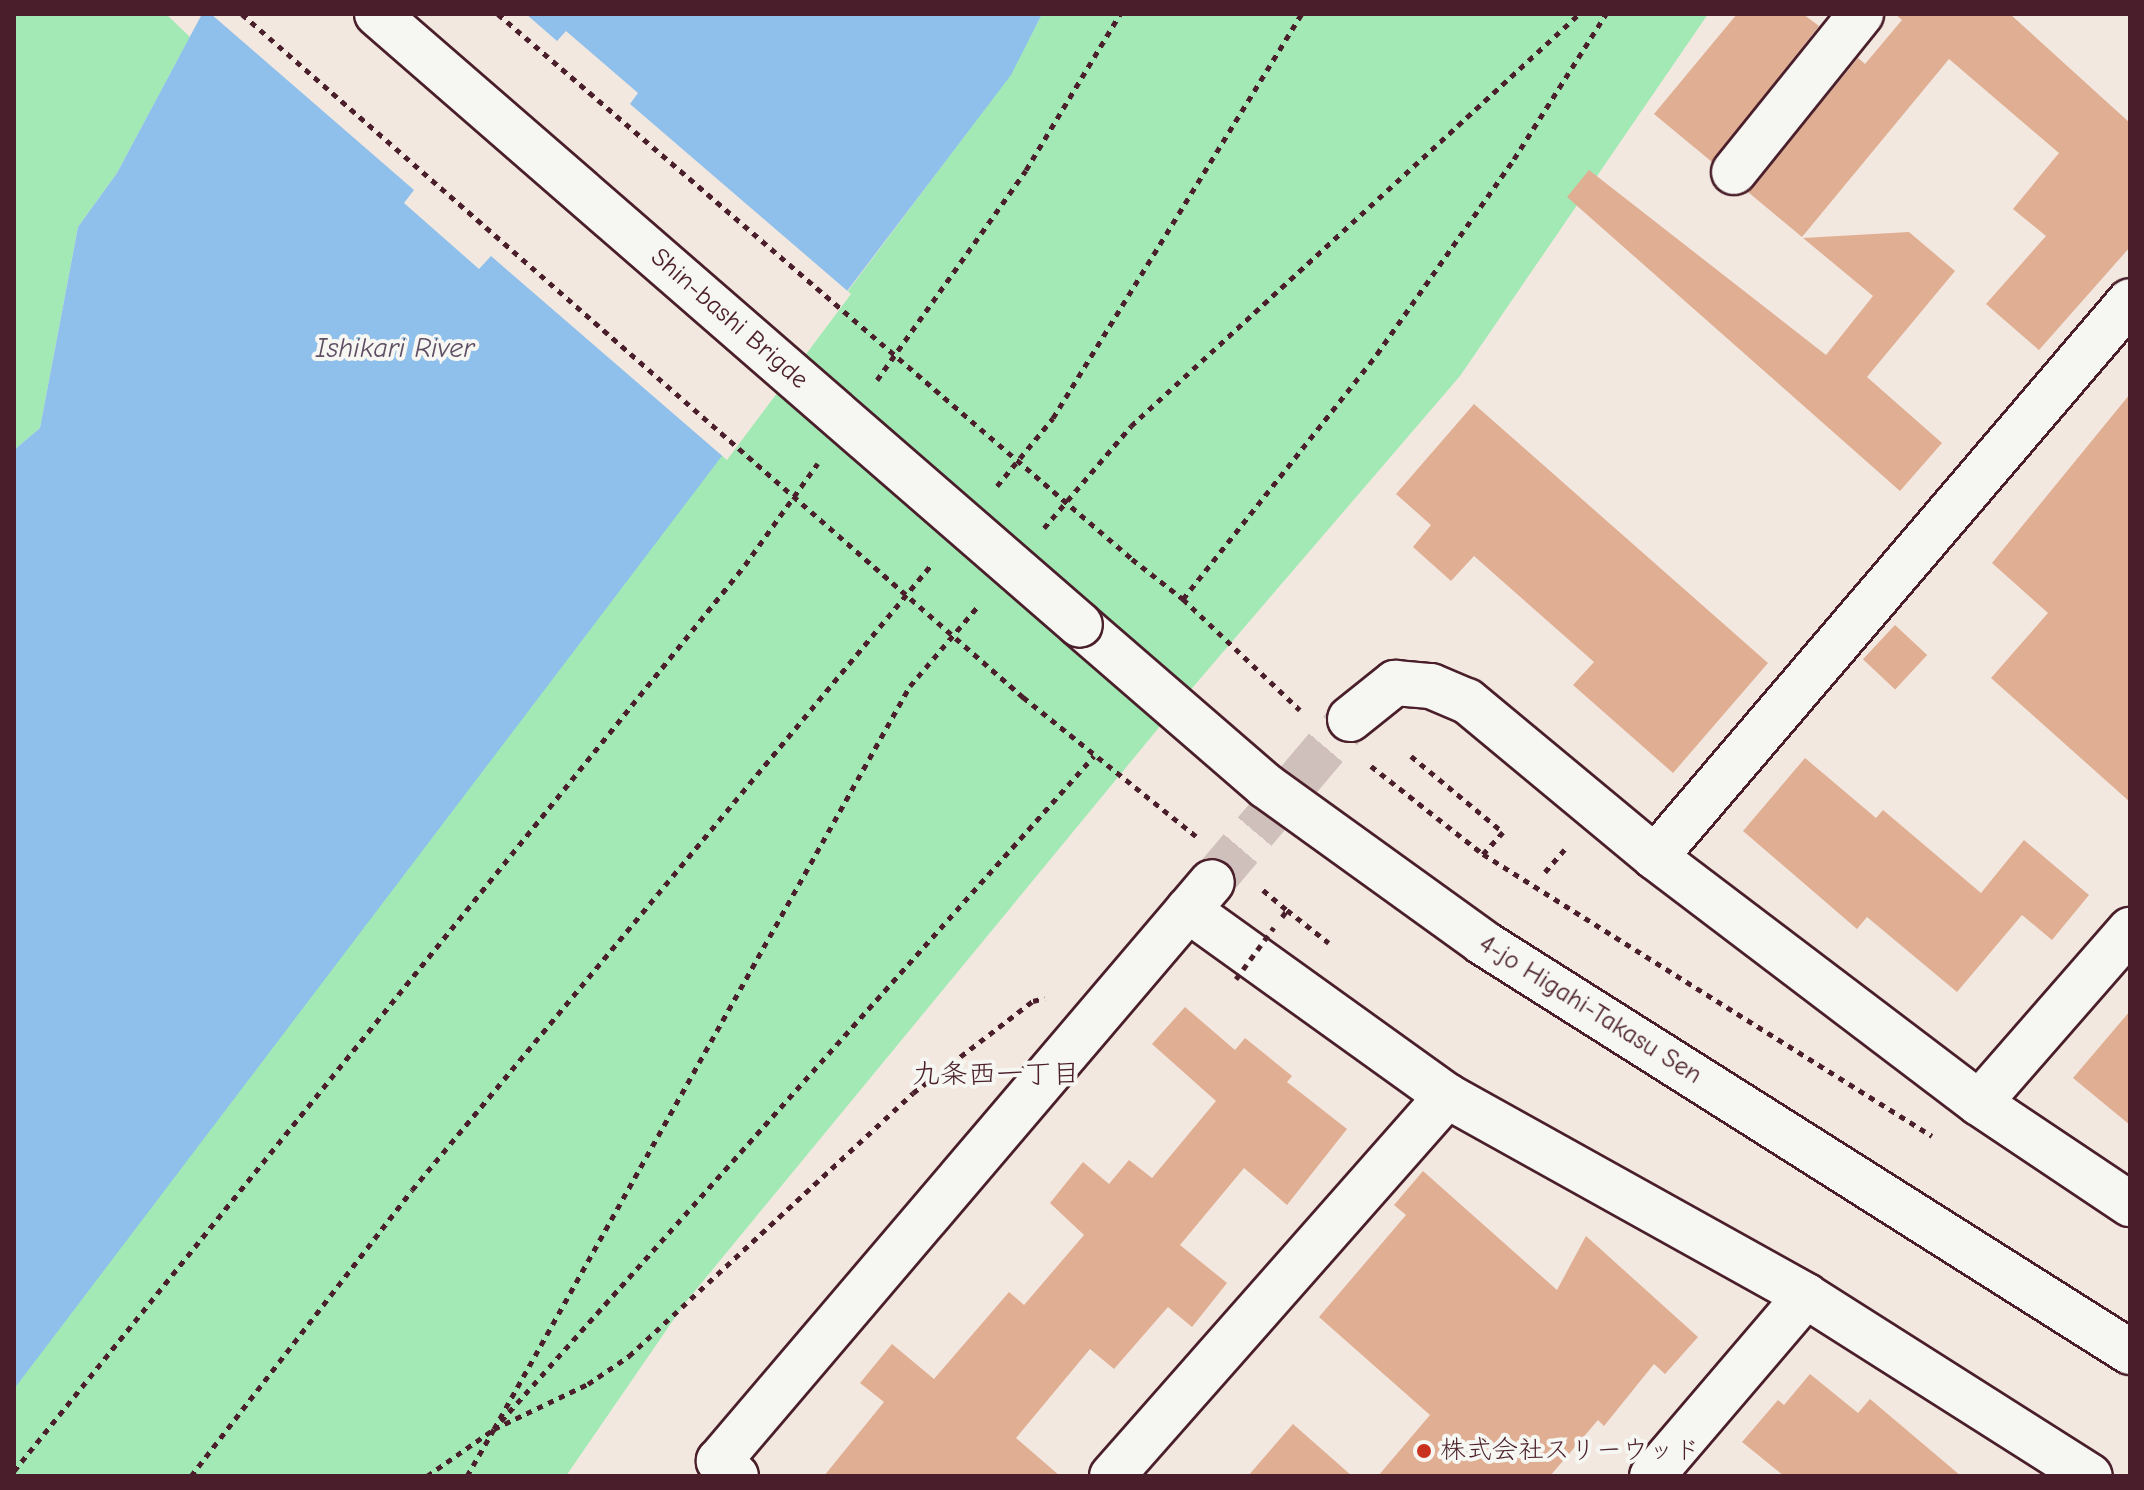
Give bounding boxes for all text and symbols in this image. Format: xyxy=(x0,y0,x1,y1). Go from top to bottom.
street label: Shin-bashi Brigde xyxy=(644,242,814,396)
water label: Ishikari River xyxy=(316,331,474,365)
street label: 4-jo Higahi-Takasu Sen xyxy=(1473,929,1707,1091)
district label: 九条西一丁目 xyxy=(912,1057,1080,1091)
place label: 株式会社スリーウッド xyxy=(1440,1435,1700,1467)
marker: 株式会社スリーウッド xyxy=(1415,1442,1433,1460)

